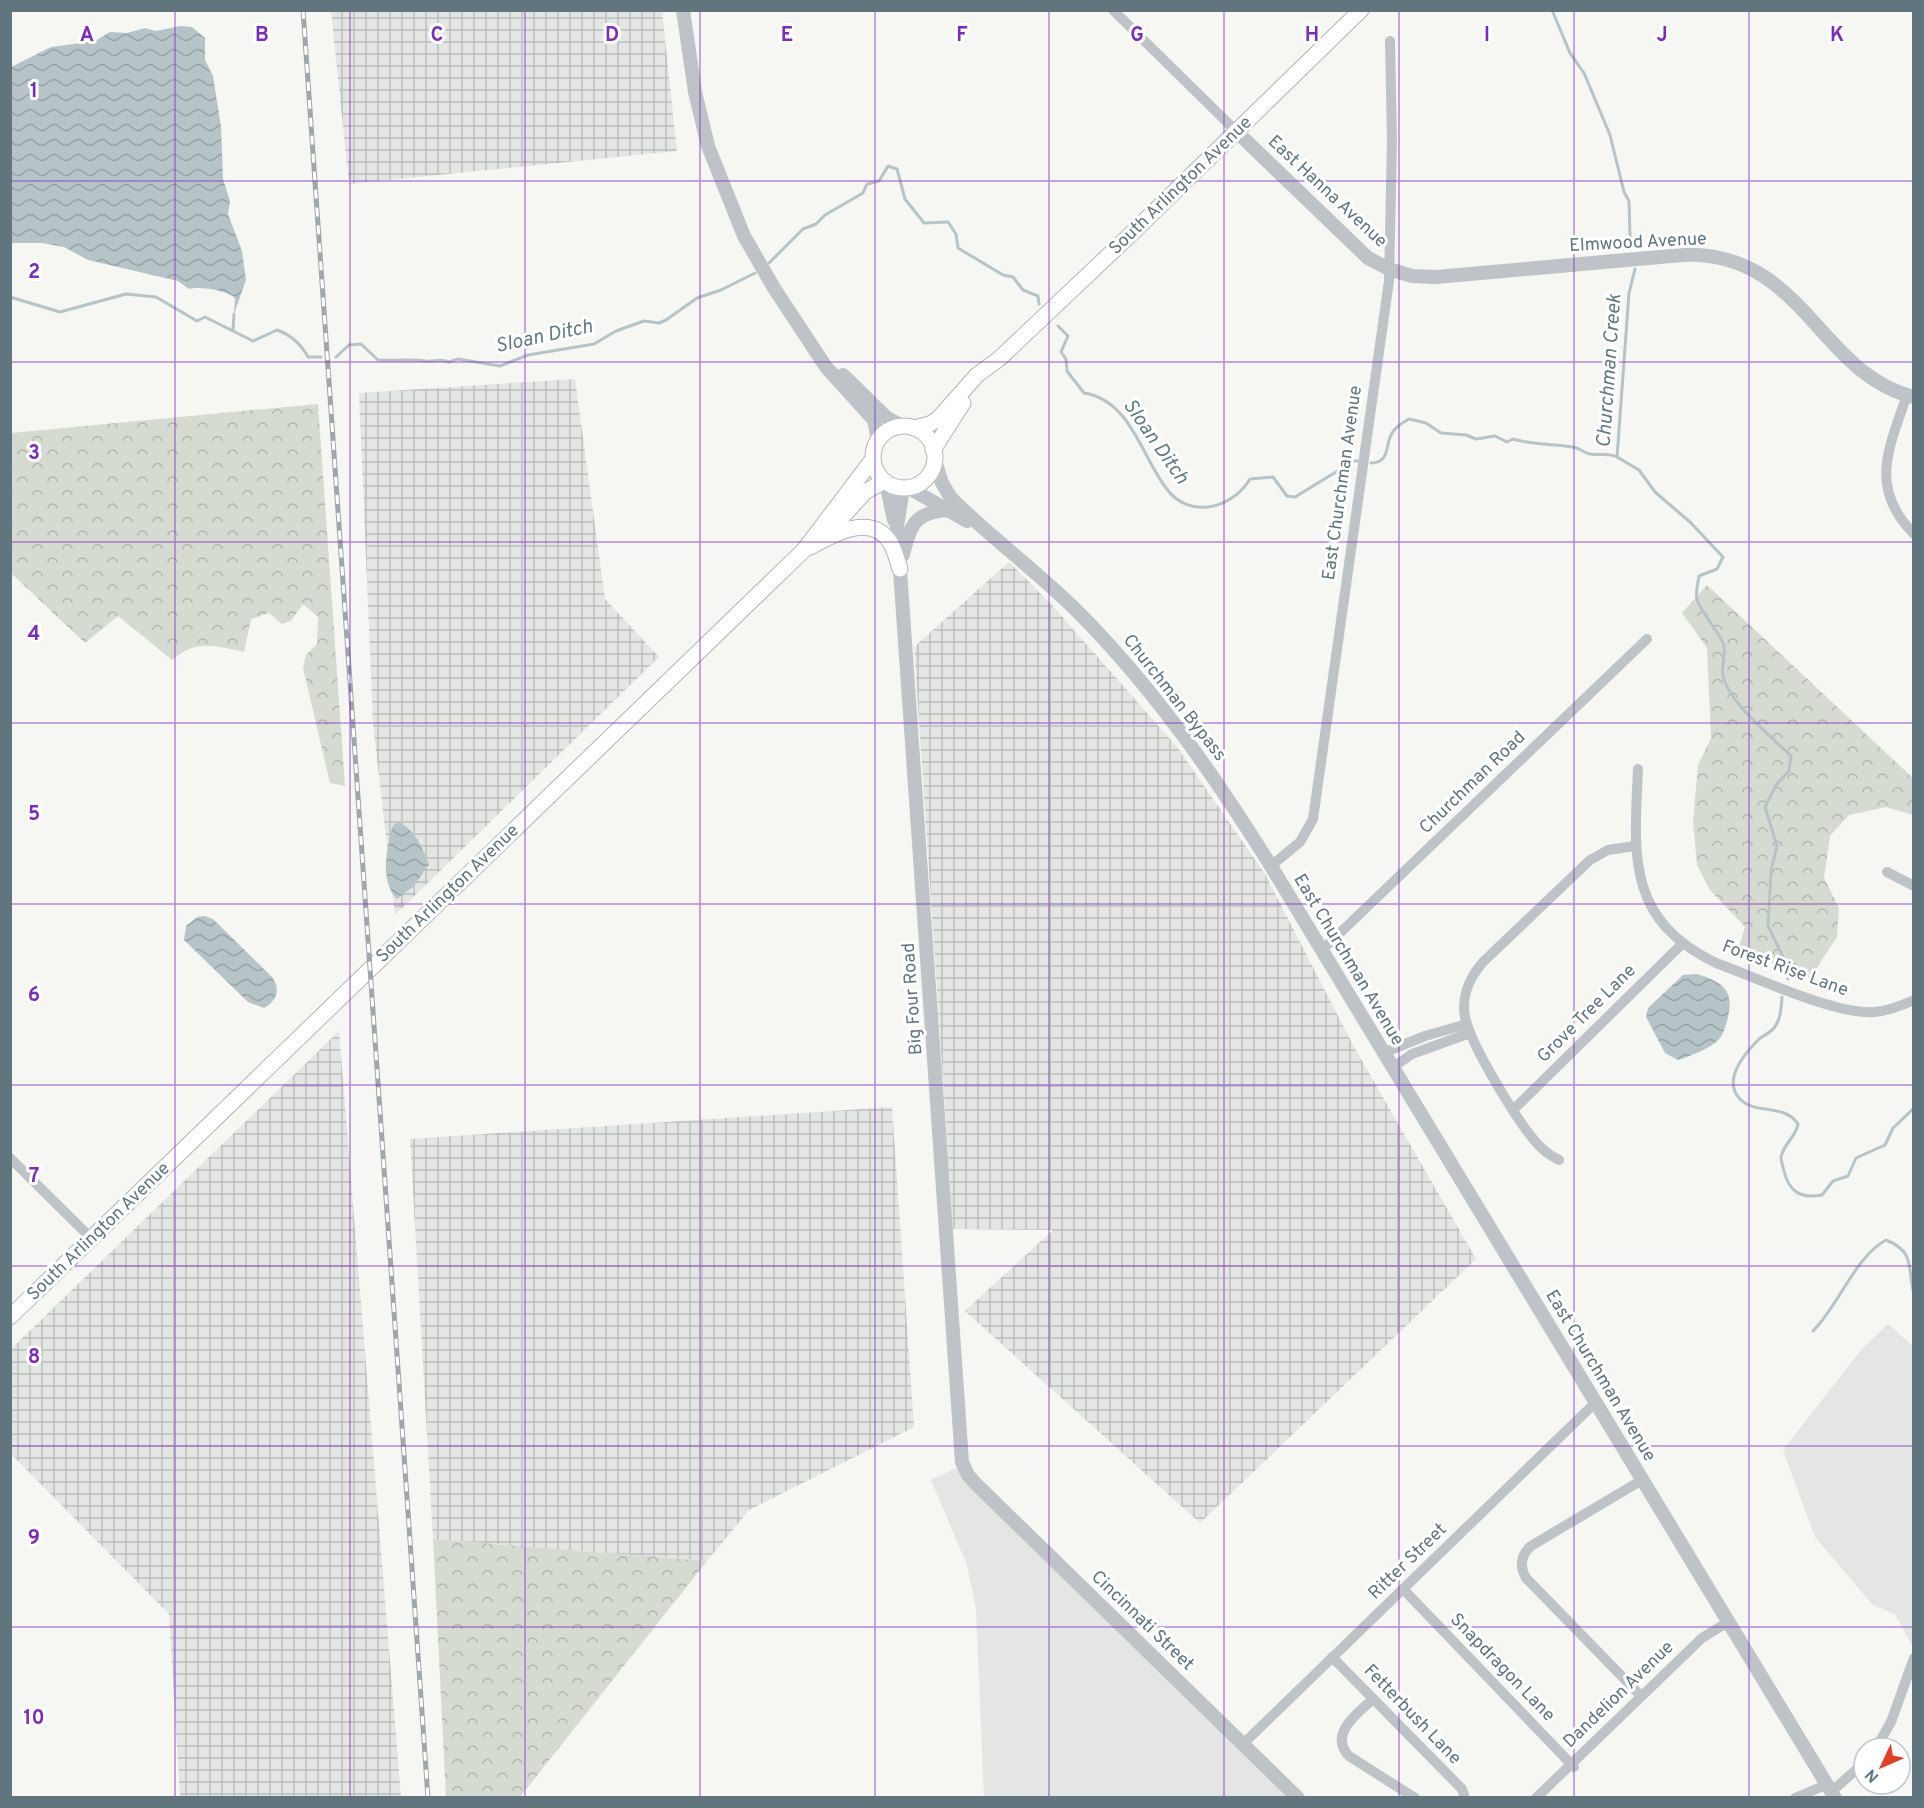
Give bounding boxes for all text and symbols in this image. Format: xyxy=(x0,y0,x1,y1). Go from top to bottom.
text: A xyxy=(80,23,94,49)
text: B xyxy=(255,23,269,49)
text: C xyxy=(431,23,443,49)
text: D xyxy=(605,23,619,49)
text: E xyxy=(781,23,793,49)
text: F xyxy=(956,23,968,49)
text: G xyxy=(1130,23,1144,49)
text: H xyxy=(1305,23,1319,49)
text: I xyxy=(1484,23,1490,49)
text: J xyxy=(1656,23,1668,49)
text: K xyxy=(1830,23,1844,49)
text: 1 xyxy=(30,79,38,105)
street label: South Arlington Avenue xyxy=(1105,112,1257,260)
street label: East Hanna Avenue xyxy=(1262,131,1392,253)
street label: Elmwood Avenue xyxy=(1569,228,1707,258)
text: 2 xyxy=(28,260,40,286)
water label: Churchman Creek xyxy=(1592,292,1628,449)
water label: Sloan Ditch xyxy=(493,314,595,360)
street label: East Churchman Avenue xyxy=(1318,384,1368,582)
water label: Sloan Ditch xyxy=(1116,394,1194,490)
text: 3 xyxy=(28,441,40,467)
text: 4 xyxy=(28,622,40,648)
street label: Churchman Bypass xyxy=(1117,630,1231,766)
street label: Churchman Road xyxy=(1415,726,1531,840)
text: 5 xyxy=(28,802,40,828)
street label: South Arlington Avenue xyxy=(372,820,524,968)
street label: East Churchman Avenue xyxy=(1288,870,1408,1050)
street label: Forest Rise Lane xyxy=(1719,936,1851,1002)
street label: Big Four Road xyxy=(898,942,928,1056)
street label: Grove Tree Lane xyxy=(1533,960,1641,1068)
text: 6 xyxy=(28,983,40,1009)
street label: South Arlington Avenue xyxy=(23,1158,175,1306)
text: 7 xyxy=(29,1164,39,1190)
street label: East Churchman Avenue xyxy=(1540,1286,1660,1466)
text: 8 xyxy=(28,1345,40,1371)
street label: Ritter Street xyxy=(1364,1519,1452,1605)
text: 9 xyxy=(28,1526,40,1552)
street label: Cincinnati Street xyxy=(1086,1566,1198,1676)
street label: Snapdragon Lane xyxy=(1444,1609,1560,1727)
street label: Dandelion Avenue xyxy=(1559,1636,1679,1754)
street label: Fetterbush Lane xyxy=(1358,1660,1466,1770)
text: 10 xyxy=(23,1706,45,1732)
north arrow xyxy=(1852,1736,1912,1796)
text: N xyxy=(1861,1764,1884,1786)

